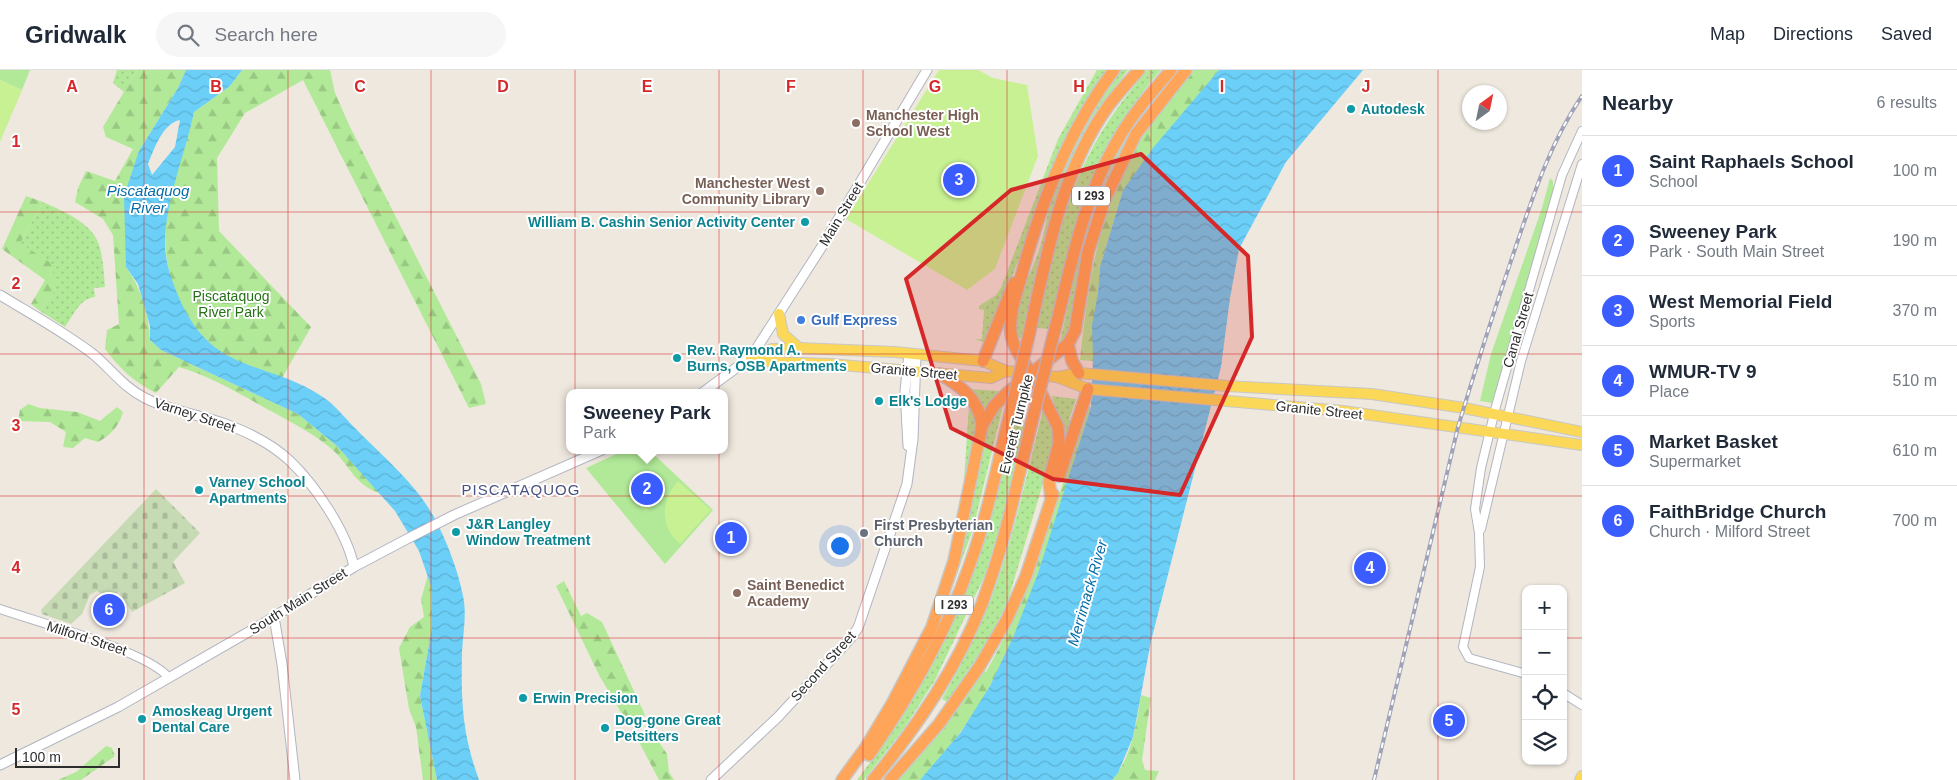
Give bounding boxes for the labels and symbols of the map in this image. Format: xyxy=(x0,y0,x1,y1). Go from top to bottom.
text: A xyxy=(66,78,78,95)
text: B xyxy=(210,78,222,95)
text: C xyxy=(354,78,366,95)
text: D xyxy=(497,78,509,95)
text: E xyxy=(642,78,653,95)
text: F xyxy=(786,78,796,95)
text: G xyxy=(929,78,941,95)
text: H xyxy=(1073,78,1085,95)
text: I xyxy=(1220,78,1224,95)
text: J xyxy=(1362,78,1370,95)
north arrow xyxy=(1462,85,1507,130)
place label: Autodesk xyxy=(1361,101,1425,117)
marker: Autodesk xyxy=(1345,103,1357,115)
place label: Manchester High School West xyxy=(866,107,979,139)
marker: Manchester High School West xyxy=(850,117,862,129)
text: 1 xyxy=(12,133,21,150)
pin: 3 xyxy=(943,161,975,199)
place label: Manchester West Community Library xyxy=(682,175,810,207)
street label: Main Street xyxy=(816,179,866,249)
water label: Piscataquog River xyxy=(107,182,190,216)
marker: Manchester West Community Library xyxy=(814,185,826,197)
road number: I 293 xyxy=(1072,186,1110,206)
place label: William B. Cashin Senior Activity Center xyxy=(528,214,796,230)
marker: William B. Cashin Senior Activity Center xyxy=(799,216,811,228)
text: 2 xyxy=(12,275,21,292)
park label: Piscataquog River Park xyxy=(192,288,270,320)
street label: Canal Street xyxy=(1500,290,1536,370)
place label: Gulf Express xyxy=(811,312,898,328)
marker: Gulf Express xyxy=(795,314,807,326)
place label: Rev. Raymond A. Burns, OSB Apartments xyxy=(687,342,847,374)
marker: Rev. Raymond A. Burns, OSB Apartments xyxy=(671,352,683,364)
street label: Granite Street xyxy=(870,359,958,383)
street label: Everett Turnpike xyxy=(996,372,1036,475)
place label: Elk's Lodge xyxy=(889,393,967,409)
street label: Varney Street xyxy=(152,394,238,436)
marker: Elk's Lodge xyxy=(873,395,885,407)
street label: Granite Street xyxy=(1275,397,1363,423)
text: 3 xyxy=(12,417,21,434)
pin: 2 xyxy=(631,470,663,508)
place label: Varney School Apartments xyxy=(209,474,305,506)
district label: PISCATAQUOG xyxy=(462,481,580,498)
marker: Varney School Apartments xyxy=(193,484,205,496)
place label: J&R Langley Window Treatment xyxy=(466,516,591,548)
place label: First Presbyterian Church xyxy=(874,517,993,549)
pin: 1 xyxy=(715,519,747,557)
marker: J&R Langley Window Treatment xyxy=(450,526,462,538)
marker: First Presbyterian Church xyxy=(858,527,870,539)
your location xyxy=(827,533,853,559)
water label: Merrimack River xyxy=(1064,537,1110,648)
pin: 4 xyxy=(1354,549,1386,587)
text: 4 xyxy=(12,559,21,576)
street label: South Main Street xyxy=(246,564,350,637)
place label: Saint Benedict Academy xyxy=(747,577,845,609)
marker: Saint Benedict Academy xyxy=(731,587,743,599)
pin: 6 xyxy=(93,591,125,629)
road number: I 293 xyxy=(935,596,973,614)
street label: Milford Street xyxy=(45,618,129,659)
street label: Second Street xyxy=(787,628,859,704)
place label: Erwin Precision xyxy=(533,690,638,706)
marker: Erwin Precision xyxy=(517,692,529,704)
text: 5 xyxy=(12,701,21,718)
pin: 5 xyxy=(1433,702,1465,740)
place label: Amoskeag Urgent Dental Care xyxy=(152,703,272,735)
place label: Dog-gone Great Petsitters xyxy=(615,712,721,744)
marker: Amoskeag Urgent Dental Care xyxy=(136,713,148,725)
marker: Dog-gone Great Petsitters xyxy=(599,722,611,734)
scale bar xyxy=(15,745,120,768)

